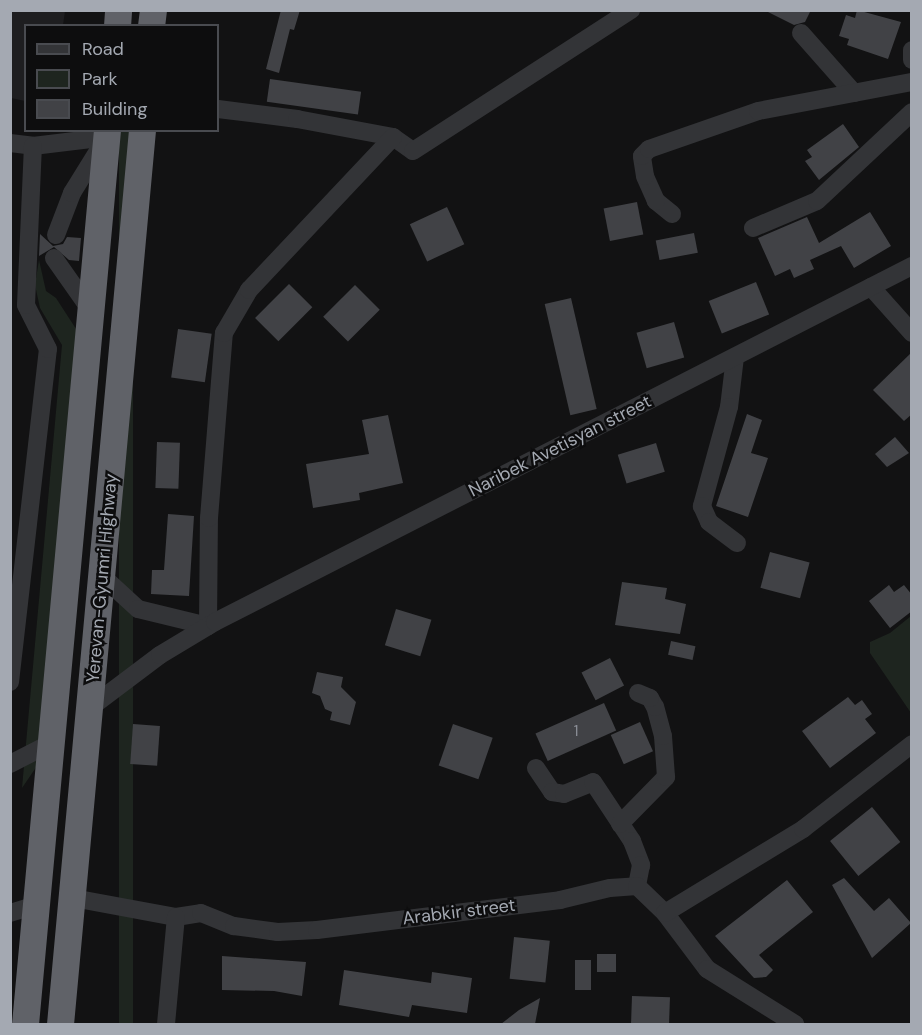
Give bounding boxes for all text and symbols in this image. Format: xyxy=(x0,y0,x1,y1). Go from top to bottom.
legend xyxy=(24,24,219,132)
text: Road xyxy=(82,37,124,61)
text: Park xyxy=(82,67,118,91)
text: Building xyxy=(82,97,147,121)
street label: Naribek Avetisyan street xyxy=(465,390,655,502)
street label: Yerevan-Gyumri Highway xyxy=(82,473,122,683)
house number: 1 xyxy=(574,723,578,741)
street label: Arabkir street xyxy=(401,894,517,930)

